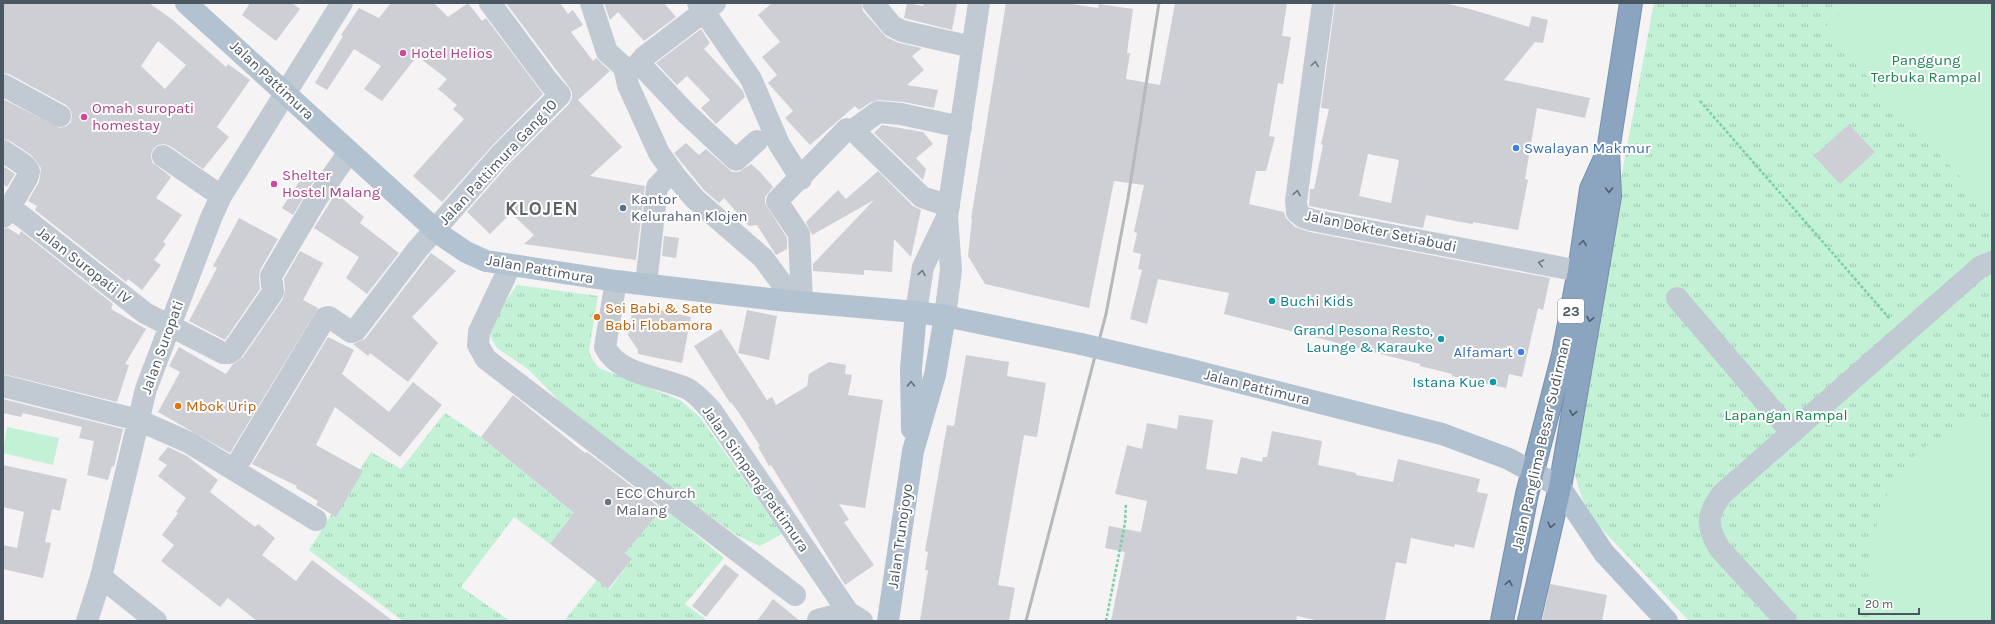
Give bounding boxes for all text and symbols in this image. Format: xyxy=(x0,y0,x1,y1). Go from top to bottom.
street label: Jalan Pattimura xyxy=(226,36,318,124)
place label: Hotel Helios xyxy=(411,44,493,62)
marker: Hotel Helios xyxy=(398,48,408,58)
park label: Panggung Terbuka Rampal xyxy=(1871,51,1981,86)
one-way arrow xyxy=(1310,61,1319,67)
street label: Jalan Pattimura Gang 10 xyxy=(435,95,561,228)
place label: Omah suropati homestay xyxy=(92,99,194,134)
marker: Omah suropati homestay xyxy=(79,112,89,122)
place label: Swalayan Makmur xyxy=(1524,139,1651,157)
marker: Swalayan Makmur xyxy=(1511,143,1521,153)
place label: Shelter Hostel Malang xyxy=(282,166,381,201)
marker: Shelter Hostel Malang xyxy=(269,179,279,189)
one-way arrow xyxy=(1605,187,1613,193)
place label: Kantor Kelurahan Klojen xyxy=(631,190,748,225)
one-way arrow xyxy=(1293,190,1301,196)
district label: KLOJEN xyxy=(505,198,579,220)
marker: Kantor Kelurahan Klojen xyxy=(618,203,628,213)
street label: Jalan Dokter Setiabudi xyxy=(1303,206,1459,256)
street label: Jalan Suropati IV xyxy=(33,223,135,308)
one-way arrow xyxy=(1578,240,1587,246)
street label: Jalan Pattimura xyxy=(485,251,595,287)
one-way arrow xyxy=(1538,260,1544,268)
one-way arrow xyxy=(917,270,926,276)
place label: Buchi Kids xyxy=(1280,292,1354,310)
marker: Buchi Kids xyxy=(1267,296,1277,306)
street label: Jalan Suropati xyxy=(137,298,187,396)
place label: Sei Babi & Sate Babi Flobamora xyxy=(605,299,713,334)
road number: 23 xyxy=(1558,299,1584,323)
marker: Sei Babi & Sate Babi Flobamora xyxy=(592,312,602,322)
one-way arrow xyxy=(1586,316,1594,322)
place label: Grand Pesona Resto, Launge & Karauke xyxy=(1293,321,1433,356)
marker: Grand Pesona Resto, Launge & Karauke xyxy=(1436,334,1446,344)
street label: Jalan Panglima Besar Sudirman xyxy=(1508,336,1574,552)
place label: Alfamart xyxy=(1453,343,1513,361)
marker: Alfamart xyxy=(1516,347,1526,357)
street label: Jalan Pattimura xyxy=(1202,365,1312,409)
place label: Istana Kue xyxy=(1412,373,1485,391)
marker: Istana Kue xyxy=(1488,377,1498,387)
one-way arrow xyxy=(907,381,916,387)
place label: Mbok Urip xyxy=(186,397,256,415)
marker: Mbok Urip xyxy=(173,401,183,411)
street label: Jalan Simpang Pattimura xyxy=(699,403,813,555)
park label: Lapangan Rampal xyxy=(1724,406,1848,424)
one-way arrow xyxy=(1569,410,1578,416)
street label: Jalan Trunojoyo xyxy=(884,482,916,590)
place label: ECC Church Malang xyxy=(616,484,696,519)
marker: ECC Church Malang xyxy=(603,497,613,507)
one-way arrow xyxy=(1547,521,1556,528)
one-way arrow xyxy=(1504,579,1512,586)
scale bar xyxy=(1859,590,1919,616)
text: 20 m xyxy=(1865,597,1893,611)

